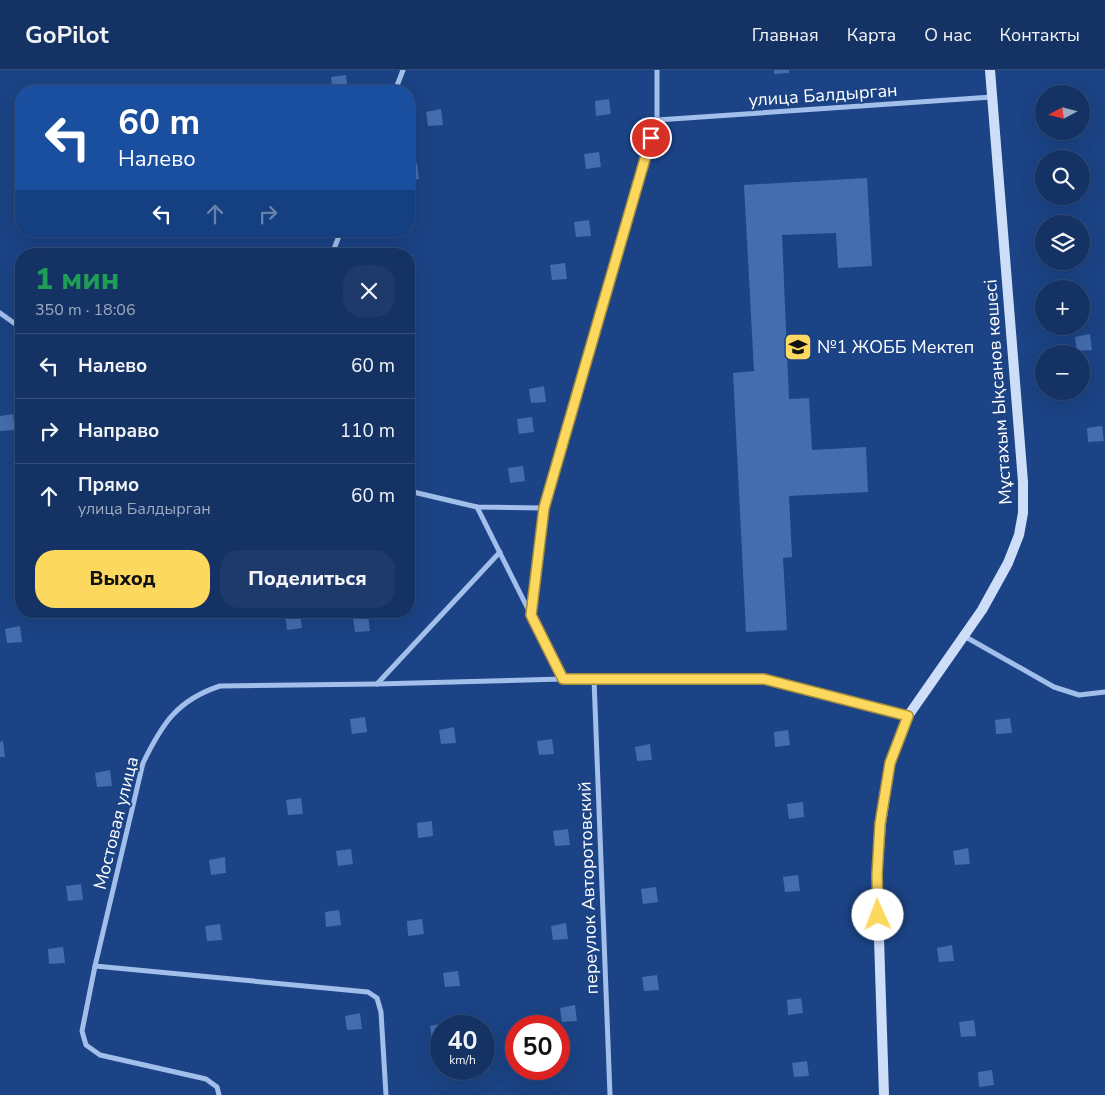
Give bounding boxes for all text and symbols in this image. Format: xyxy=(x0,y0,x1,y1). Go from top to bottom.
text: GoPilot xyxy=(25,19,109,51)
text: Главная xyxy=(752,23,819,47)
text: Карта xyxy=(847,23,896,47)
text: О нас xyxy=(924,23,972,47)
text: Контакты xyxy=(1000,23,1080,47)
street label: улица Балдырган xyxy=(748,78,898,112)
north arrow xyxy=(1035,85,1090,140)
map controls xyxy=(1035,85,1090,400)
text: 60 m xyxy=(118,99,200,146)
icon: left xyxy=(35,105,100,170)
pin xyxy=(630,117,672,159)
icon: arrive xyxy=(637,124,665,152)
text: Налево xyxy=(118,144,196,174)
button: search xyxy=(1035,150,1090,205)
icon: left xyxy=(148,200,176,228)
icon: ahead xyxy=(201,200,229,228)
icon: right xyxy=(254,200,282,228)
button: layers xyxy=(1035,215,1090,270)
text: 1 мин xyxy=(35,259,119,300)
button: close xyxy=(343,265,395,317)
street label: Мұстахым Ықсанов көшесі xyxy=(978,279,1018,505)
button: + xyxy=(1035,280,1090,335)
text: 350 m · 18:06 xyxy=(35,299,136,321)
school or university icon: №1 ЖОББ Мектеп xyxy=(783,332,813,362)
place label: №1 ЖОББ Мектеп xyxy=(817,335,974,359)
button: − xyxy=(1035,345,1090,400)
icon: left xyxy=(35,352,63,380)
text: Налево xyxy=(78,353,147,379)
text: 60 m xyxy=(351,353,395,379)
icon: right xyxy=(35,417,63,445)
text: Направо xyxy=(78,418,159,444)
text: 110 m xyxy=(340,418,395,444)
text: Прямо xyxy=(78,472,139,498)
icon: ahead xyxy=(35,482,63,510)
text: 60 m xyxy=(351,483,395,509)
text: улица Балдырган xyxy=(78,498,211,520)
button: Выход xyxy=(35,550,210,608)
button: Поделиться xyxy=(220,550,395,608)
street label: Мостовая улица xyxy=(88,754,144,892)
street label: переулок Авторотовский xyxy=(572,781,604,995)
position arrow xyxy=(851,888,903,940)
speed limit sign: 50 xyxy=(505,1015,570,1080)
text: 40 xyxy=(447,1024,478,1058)
text: km/h xyxy=(449,1052,476,1068)

